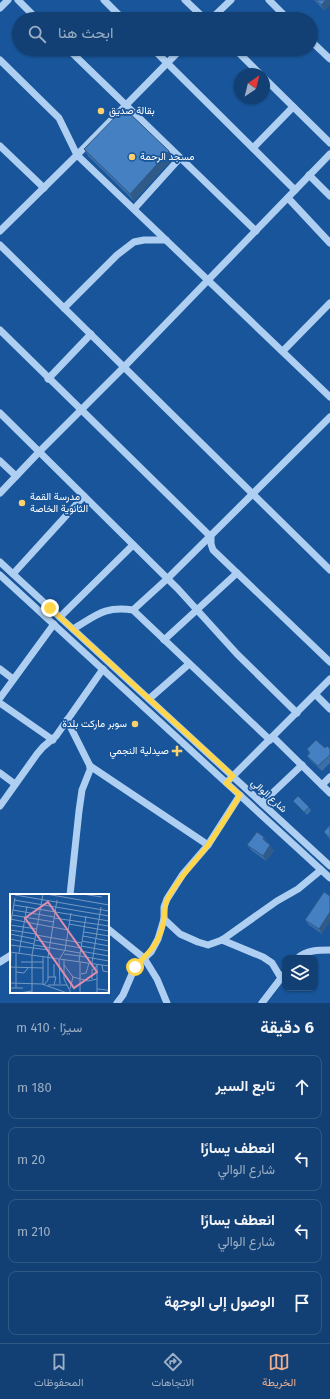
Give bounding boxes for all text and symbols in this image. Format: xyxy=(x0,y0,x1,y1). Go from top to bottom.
search box xyxy=(12,12,318,56)
icon: search xyxy=(26,23,48,45)
text: ابحث هنا xyxy=(58,24,113,42)
north arrow xyxy=(234,68,270,104)
place label: بقالة صديق xyxy=(109,105,155,117)
marker: بقالة صديق xyxy=(96,106,106,116)
place label: مسجد الرحمة xyxy=(140,151,194,163)
marker: مسجد الرحمة xyxy=(127,152,137,162)
place label: مدرسة القمة الثانوية الخاصة xyxy=(30,491,88,515)
marker: مدرسة القمة الثانوية الخاصة xyxy=(17,498,27,508)
route end xyxy=(41,599,59,617)
place label: سوبر ماركت بلدة xyxy=(62,718,127,730)
marker: سوبر ماركت بلدة xyxy=(130,719,140,729)
place label: صيدلية النجمي xyxy=(110,745,169,759)
marker: صيدلية النجمي xyxy=(172,746,182,756)
street label: شارع الوالي xyxy=(247,777,289,817)
inset map xyxy=(10,894,109,993)
map controls xyxy=(282,955,318,991)
button: layers xyxy=(282,955,318,991)
route start xyxy=(126,958,144,976)
text: 6 دقيقة xyxy=(260,1017,314,1038)
text: سيرًا · 410 m xyxy=(16,1020,82,1035)
icon: ahead xyxy=(291,1076,313,1098)
text: تابع السير xyxy=(216,1077,275,1095)
text: 180 m xyxy=(17,1080,52,1095)
text: انعطف يسارًا xyxy=(200,1139,275,1157)
icon: left xyxy=(291,1148,313,1170)
text: 20 m xyxy=(17,1152,45,1167)
text: شارع الوالي xyxy=(218,1162,275,1177)
text: انعطف يسارًا xyxy=(200,1211,275,1229)
icon: left xyxy=(291,1220,313,1242)
text: 210 m xyxy=(17,1224,51,1239)
text: شارع الوالي xyxy=(218,1234,275,1249)
icon: arrive xyxy=(291,1292,313,1314)
text: الوصول إلى الوجهة xyxy=(164,1293,275,1311)
tab: المحفوظات xyxy=(34,1351,84,1392)
tab: الاتجاهات xyxy=(151,1351,194,1392)
tab: الخريطة xyxy=(262,1351,296,1392)

